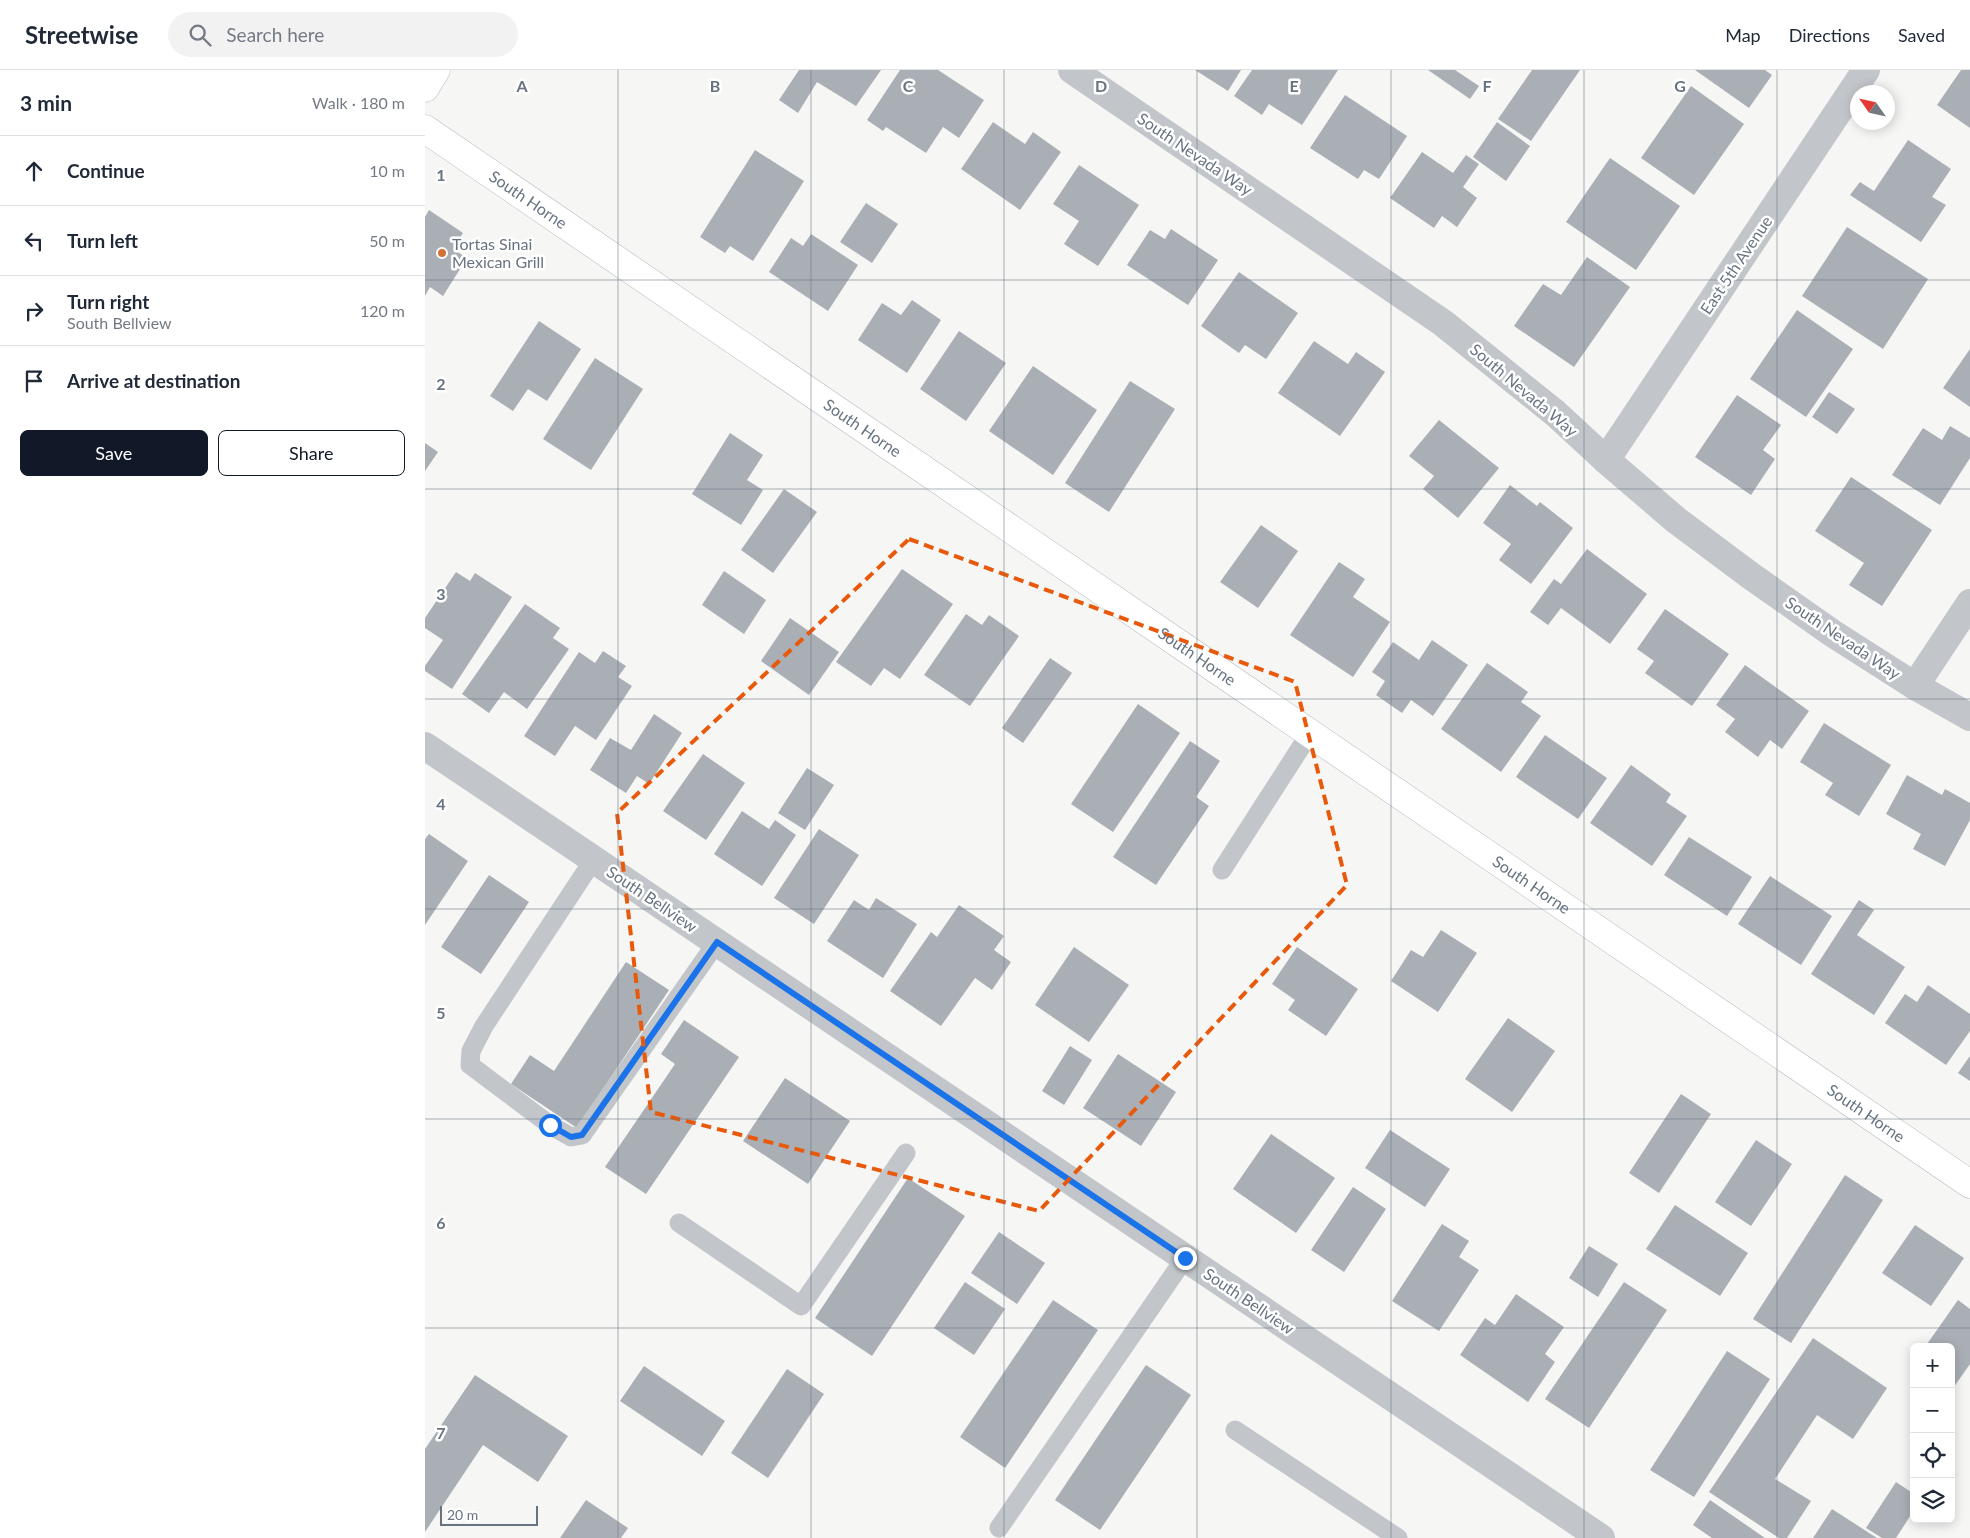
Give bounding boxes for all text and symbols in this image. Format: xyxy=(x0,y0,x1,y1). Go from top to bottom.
search box xyxy=(168,12,518,57)
text: Streetwise xyxy=(25,20,138,49)
icon: search xyxy=(186,21,214,49)
text: Search here xyxy=(226,23,324,46)
text: Map xyxy=(1725,24,1761,46)
text: Directions xyxy=(1789,24,1870,46)
text: Saved xyxy=(1898,24,1945,46)
text: A xyxy=(515,76,528,95)
text: B xyxy=(710,76,720,95)
text: C xyxy=(903,76,914,95)
text: D xyxy=(1095,76,1107,95)
text: E xyxy=(1289,76,1299,95)
text: F xyxy=(1482,76,1492,95)
text: G xyxy=(1674,76,1686,95)
north arrow xyxy=(1850,85,1895,130)
text: 3 min xyxy=(20,90,72,115)
text: Walk · 180 m xyxy=(312,93,405,112)
street label: South Nevada Way xyxy=(1134,108,1257,199)
icon: ahead xyxy=(20,157,48,185)
text: Continue xyxy=(67,159,145,182)
text: 10 m xyxy=(369,161,405,180)
text: 1 xyxy=(436,165,446,184)
street label: South Horne xyxy=(486,166,571,232)
street label: East 5th Avenue xyxy=(1696,212,1775,317)
icon: left xyxy=(20,227,48,255)
text: Turn left xyxy=(67,229,138,252)
text: 50 m xyxy=(369,231,405,250)
place label: Tortas Sinai Mexican Grill xyxy=(452,234,544,271)
marker: Tortas Sinai Mexican Grill xyxy=(436,247,448,259)
text: Turn right xyxy=(67,290,149,313)
icon: right xyxy=(20,297,48,325)
text: 120 m xyxy=(360,301,405,320)
text: South Bellview xyxy=(67,313,172,332)
street label: South Nevada Way xyxy=(1467,339,1582,440)
icon: arrive xyxy=(20,367,48,395)
text: Arrive at destination xyxy=(67,369,240,392)
text: 2 xyxy=(436,374,446,393)
street label: South Horne xyxy=(821,394,905,461)
button: Save xyxy=(20,430,208,476)
button: Share xyxy=(218,430,405,476)
text: 3 xyxy=(436,584,446,603)
street label: South Nevada Way xyxy=(1782,592,1905,683)
street label: South Horne xyxy=(1155,623,1240,689)
text: 4 xyxy=(436,794,446,813)
street label: South Horne xyxy=(1489,851,1574,917)
street label: South Bellview xyxy=(604,861,701,936)
text: 5 xyxy=(436,1003,446,1022)
street label: South Horne xyxy=(1824,1079,1909,1146)
route start xyxy=(539,1114,562,1137)
text: 6 xyxy=(436,1213,446,1232)
route end xyxy=(1174,1247,1197,1270)
street label: South Bellview xyxy=(1201,1263,1298,1338)
map controls xyxy=(1910,1343,1955,1523)
button: + xyxy=(1910,1343,1955,1388)
button: − xyxy=(1910,1388,1955,1433)
text: 7 xyxy=(436,1423,446,1442)
button: locate xyxy=(1910,1433,1955,1478)
button: layers xyxy=(1910,1478,1955,1523)
scale bar xyxy=(440,1503,537,1526)
text: 20 m xyxy=(447,1506,478,1523)

